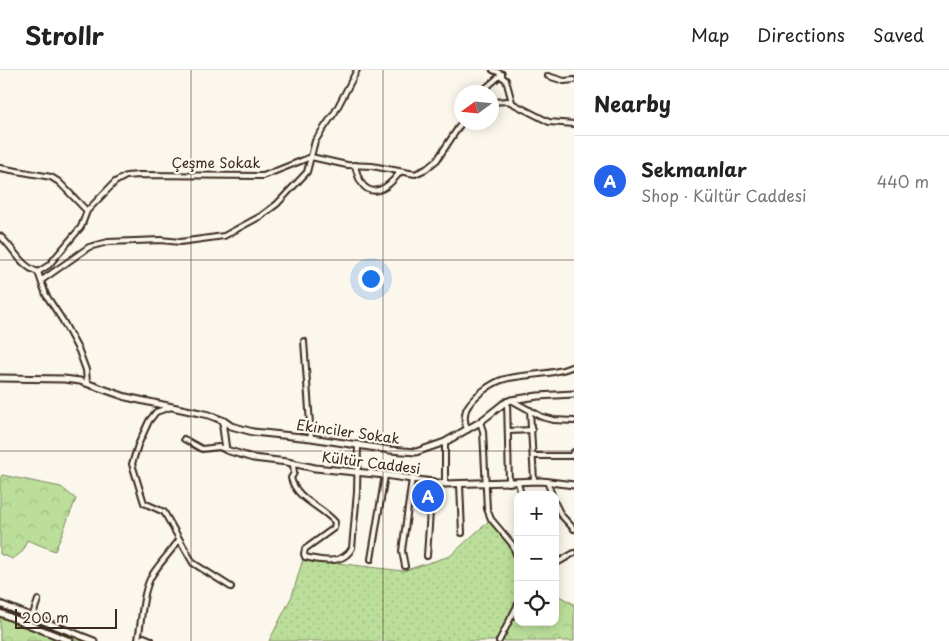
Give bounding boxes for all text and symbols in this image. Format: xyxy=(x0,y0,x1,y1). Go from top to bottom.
text: Strollr xyxy=(25,17,104,53)
text: Map xyxy=(691,21,729,48)
text: Directions xyxy=(757,21,845,48)
text: Saved xyxy=(873,21,924,48)
north arrow xyxy=(454,85,499,130)
text: Nearby xyxy=(594,87,671,119)
street label: Çeşme Sokak xyxy=(171,152,261,173)
text: Sekmanlar xyxy=(641,155,747,183)
text: A xyxy=(604,169,616,193)
text: 440 m xyxy=(877,169,929,193)
text: Shop · Kültür Caddesi xyxy=(641,183,806,207)
your location xyxy=(358,266,384,292)
street label: Ekinciler Sokak xyxy=(295,414,401,449)
street label: Kültür Caddesi xyxy=(321,446,422,479)
pin: A xyxy=(412,477,444,515)
map controls xyxy=(514,491,559,626)
button: + xyxy=(514,491,559,536)
button: − xyxy=(514,536,559,581)
button: locate xyxy=(514,581,559,626)
scale bar xyxy=(15,606,118,629)
text: 200 m xyxy=(22,607,69,628)

